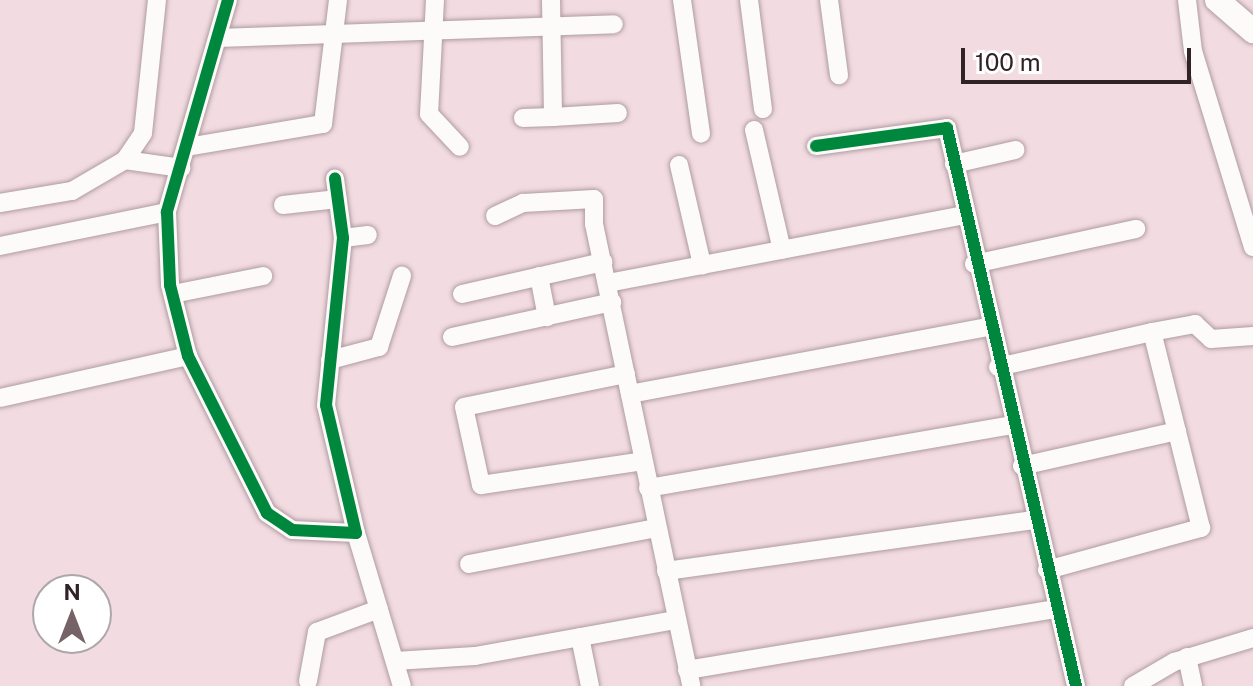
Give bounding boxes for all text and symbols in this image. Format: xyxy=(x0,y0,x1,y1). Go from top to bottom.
scale bar xyxy=(965,32,1195,82)
text: 100 m xyxy=(975,48,1041,76)
north arrow xyxy=(32,574,112,654)
text: N xyxy=(63,579,81,605)

